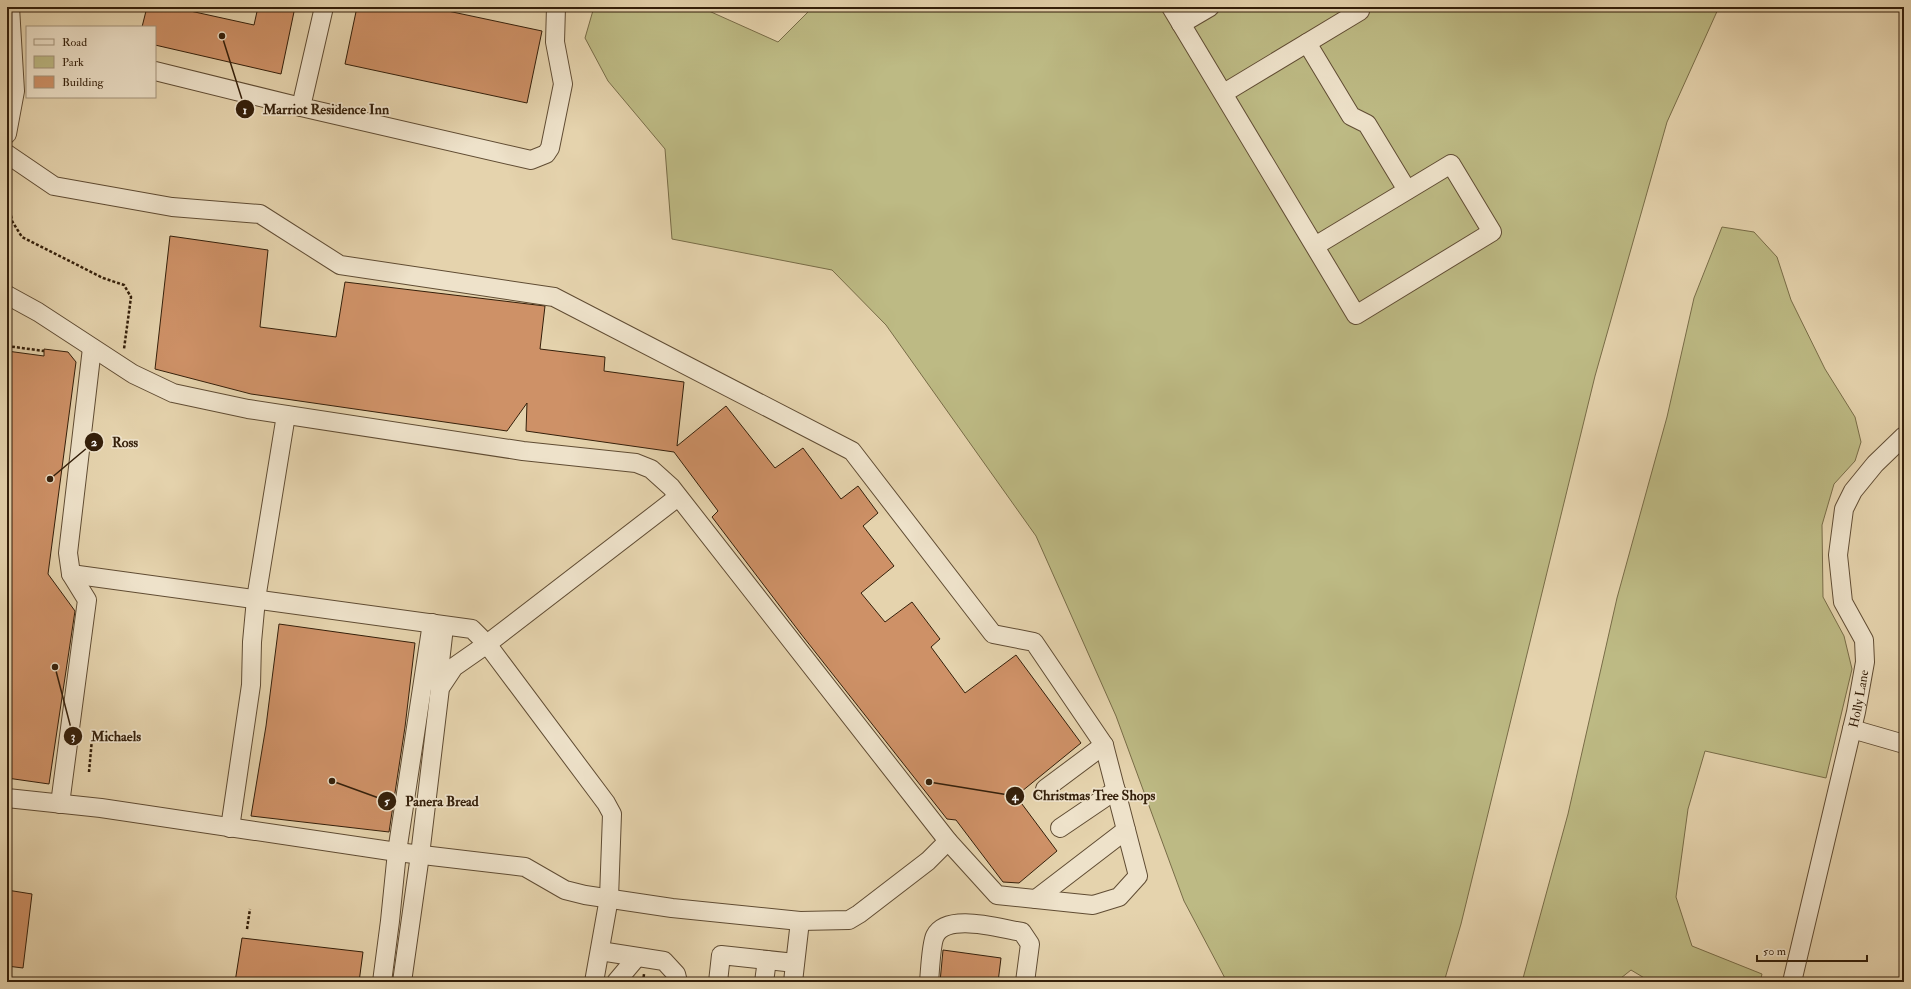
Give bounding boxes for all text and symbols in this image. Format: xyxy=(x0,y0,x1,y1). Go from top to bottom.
legend xyxy=(26,26,156,98)
text: Road xyxy=(62,35,87,50)
text: Park xyxy=(62,55,84,70)
text: Building xyxy=(62,75,105,90)
callout: Marriot Residence Inn xyxy=(235,96,397,122)
text: Marriot Residence Inn xyxy=(262,101,390,118)
text: 1 xyxy=(243,103,247,118)
callout: Ross xyxy=(84,429,146,455)
text: Ross xyxy=(112,434,138,451)
text: 2 xyxy=(91,435,97,450)
street label: Holly Lane xyxy=(1846,668,1873,729)
callout: Michaels xyxy=(63,723,149,749)
text: Michaels xyxy=(90,728,141,745)
text: 3 xyxy=(71,729,76,744)
callout: Christmas Tree Shops xyxy=(1005,783,1163,809)
text: Christmas Tree Shops xyxy=(1033,787,1156,805)
callout: Panera Bread xyxy=(377,788,486,814)
text: 4 xyxy=(1011,789,1020,804)
text: Panera Bread xyxy=(405,793,479,810)
text: 5 xyxy=(384,794,390,809)
scale bar xyxy=(1757,937,1867,963)
text: 50 m xyxy=(1763,944,1787,959)

